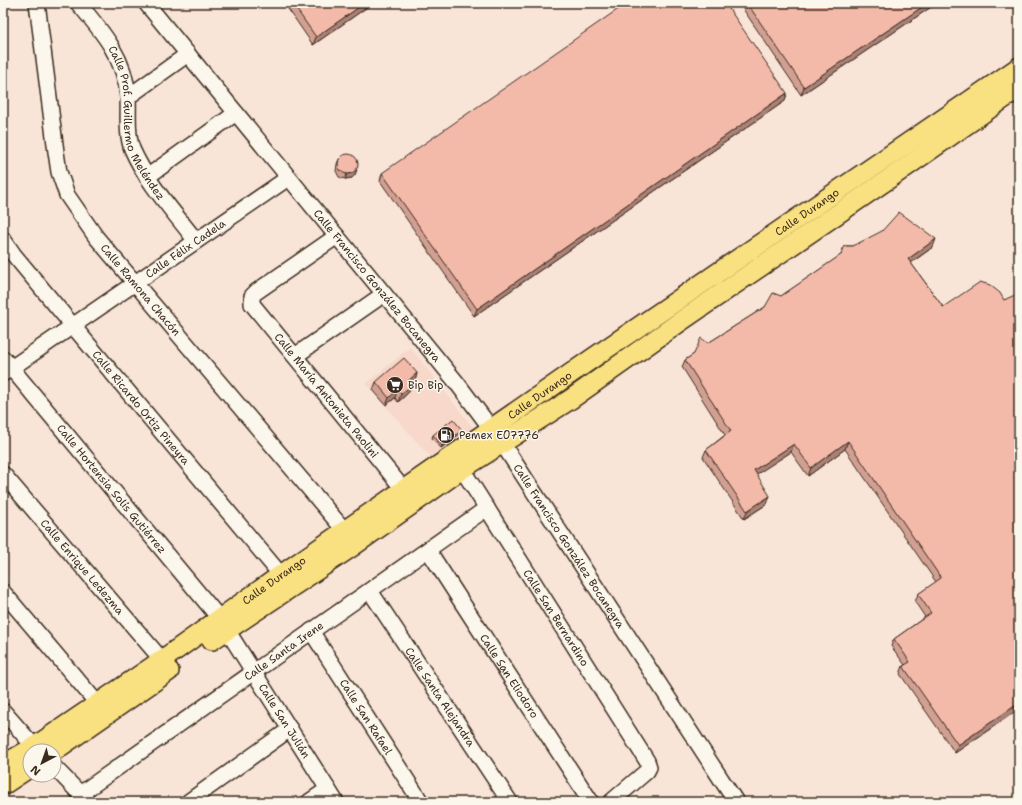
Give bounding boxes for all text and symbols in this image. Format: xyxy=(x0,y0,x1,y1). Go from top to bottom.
street label: Calle Prof. Guillermo Meléndez xyxy=(105,43,169,203)
street label: Calle Durango xyxy=(772,184,842,239)
street label: Calle Francisco González Bocanegra xyxy=(310,206,444,365)
street label: Calle Félix Cadela xyxy=(142,216,229,281)
street label: Calle Ramona Chacón xyxy=(97,241,184,339)
street label: Calle María Antonieta Paolini xyxy=(271,330,382,461)
street label: Calle Ricardo Ortiz Pineyra xyxy=(89,347,193,468)
street label: Calle Durango xyxy=(505,367,575,423)
supermarket icon: Bip Bip xyxy=(385,375,405,395)
place label: Bip Bip xyxy=(408,378,443,393)
street label: Calle Hortensia Solís Gutiérrez xyxy=(54,421,170,556)
fuel station icon: Pemex E07776 xyxy=(436,425,456,445)
place label: Pemex E07776 xyxy=(459,428,539,443)
street label: Calle Francisco González Bocanegra xyxy=(510,461,628,631)
street label: Calle Enrique Ledezma xyxy=(37,516,127,618)
street label: Calle Durango xyxy=(239,552,309,608)
street label: Calle San Bernardino xyxy=(520,566,593,669)
street label: Calle Santa Irene xyxy=(241,618,326,684)
street label: Calle San Eliodoro xyxy=(477,631,542,721)
street label: Calle Santa Alejandra xyxy=(402,644,479,750)
street label: Calle San Rafael xyxy=(336,676,396,758)
street label: Calle San Julián xyxy=(255,681,314,761)
north arrow xyxy=(22,743,62,783)
text: N xyxy=(27,761,44,779)

